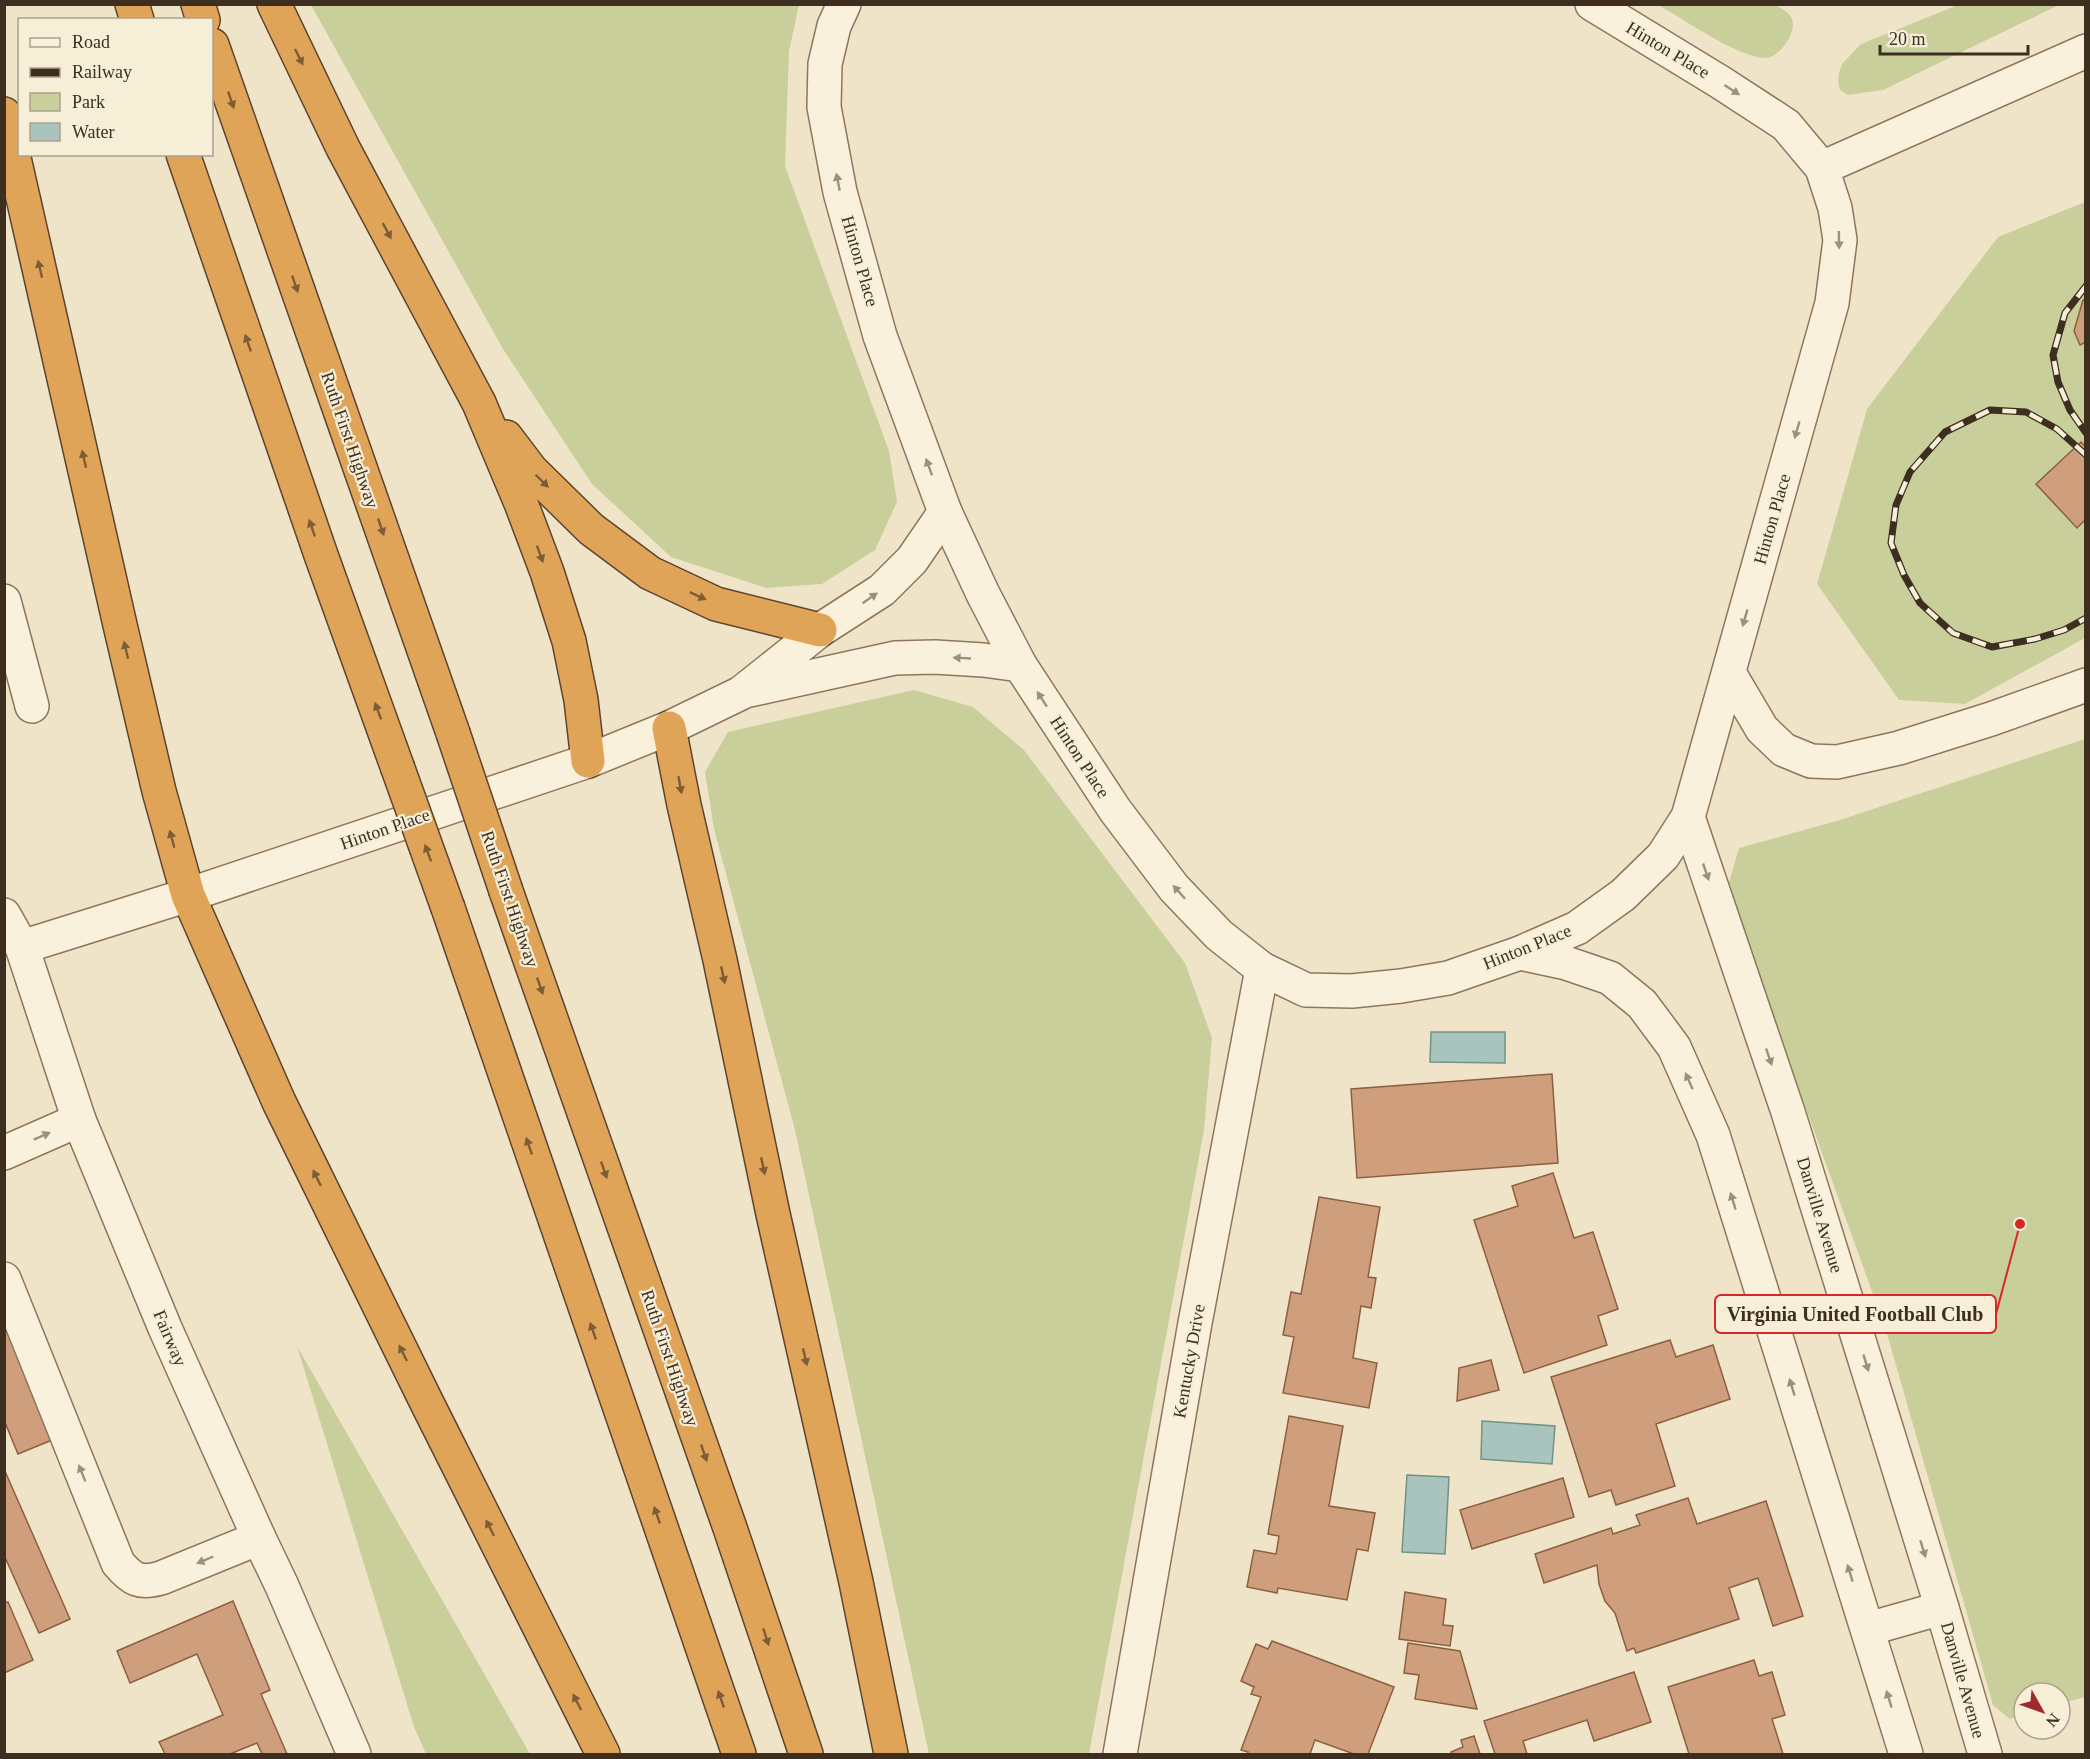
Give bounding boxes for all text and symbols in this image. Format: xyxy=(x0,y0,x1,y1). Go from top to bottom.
street label: Hinton Place xyxy=(1623,17,1713,83)
legend xyxy=(18,18,213,156)
scale bar xyxy=(1880,18,2028,56)
text: 20 m xyxy=(1889,29,1926,49)
text: Road xyxy=(72,32,110,52)
one-way arrow xyxy=(295,49,304,66)
text: Railway xyxy=(72,62,132,82)
one-way arrow xyxy=(1724,84,1740,95)
one-way arrow xyxy=(226,91,236,109)
text: Park xyxy=(72,92,105,112)
text: Water xyxy=(72,122,115,142)
one-way arrow xyxy=(833,172,842,191)
street label: Hinton Place xyxy=(838,213,882,309)
one-way arrow xyxy=(382,223,392,240)
one-way arrow xyxy=(1834,231,1844,250)
one-way arrow xyxy=(34,260,44,278)
one-way arrow xyxy=(291,275,301,293)
one-way arrow xyxy=(243,334,253,352)
street label: Ruth First Highway xyxy=(317,369,383,511)
one-way arrow xyxy=(1792,421,1801,439)
one-way arrow xyxy=(78,450,88,468)
one-way arrow xyxy=(924,458,934,476)
street label: Hinton Place xyxy=(1750,471,1794,567)
one-way arrow xyxy=(535,473,549,487)
one-way arrow xyxy=(376,518,386,536)
one-way arrow xyxy=(307,519,316,537)
one-way arrow xyxy=(536,546,546,564)
one-way arrow xyxy=(689,591,706,600)
one-way arrow xyxy=(861,592,877,604)
one-way arrow xyxy=(1740,609,1749,627)
one-way arrow xyxy=(121,640,130,659)
one-way arrow xyxy=(953,654,972,663)
one-way arrow xyxy=(1037,690,1048,707)
one-way arrow xyxy=(372,702,382,720)
street label: Hinton Place xyxy=(1046,712,1114,802)
one-way arrow xyxy=(676,776,685,795)
street label: Hinton Place xyxy=(338,804,432,854)
street label: Ruth First Highway xyxy=(477,828,543,970)
one-way arrow xyxy=(167,830,177,848)
one-way arrow xyxy=(423,844,433,862)
one-way arrow xyxy=(1702,863,1712,881)
one-way arrow xyxy=(1173,885,1186,900)
street label: Hinton Place xyxy=(1480,920,1574,974)
one-way arrow xyxy=(719,966,728,985)
one-way arrow xyxy=(535,977,545,995)
one-way arrow xyxy=(1765,1048,1774,1066)
one-way arrow xyxy=(1684,1072,1694,1090)
one-way arrow xyxy=(33,1131,51,1141)
one-way arrow xyxy=(523,1137,533,1155)
street label: Danville Avenue xyxy=(1793,1155,1847,1275)
one-way arrow xyxy=(759,1157,768,1176)
one-way arrow xyxy=(600,1161,609,1179)
one-way arrow xyxy=(312,1170,321,1187)
one-way arrow xyxy=(1728,1192,1738,1210)
street label: Ruth First Highway xyxy=(637,1287,703,1429)
callout: Virginia United Football Club xyxy=(1715,1295,1996,1333)
street label: Kentucky Drive xyxy=(1169,1302,1209,1420)
text: Virginia United Football Club xyxy=(1727,1303,1983,1326)
street label: Fairway xyxy=(149,1307,191,1369)
one-way arrow xyxy=(587,1322,597,1340)
one-way arrow xyxy=(398,1345,407,1362)
one-way arrow xyxy=(801,1347,810,1366)
one-way arrow xyxy=(1861,1354,1871,1372)
one-way arrow xyxy=(1787,1378,1796,1396)
one-way arrow xyxy=(699,1444,709,1462)
one-way arrow xyxy=(77,1464,86,1482)
one-way arrow xyxy=(651,1506,661,1524)
one-way arrow xyxy=(485,1519,495,1537)
one-way arrow xyxy=(1919,1540,1929,1558)
one-way arrow xyxy=(195,1555,213,1565)
one-way arrow xyxy=(1845,1564,1854,1582)
street label: Danville Avenue xyxy=(1937,1620,1989,1740)
one-way arrow xyxy=(762,1628,772,1646)
north arrow xyxy=(2012,1681,2072,1741)
one-way arrow xyxy=(715,1690,725,1708)
one-way arrow xyxy=(1884,1690,1893,1708)
one-way arrow xyxy=(572,1694,582,1711)
text: N xyxy=(2043,1710,2063,1731)

